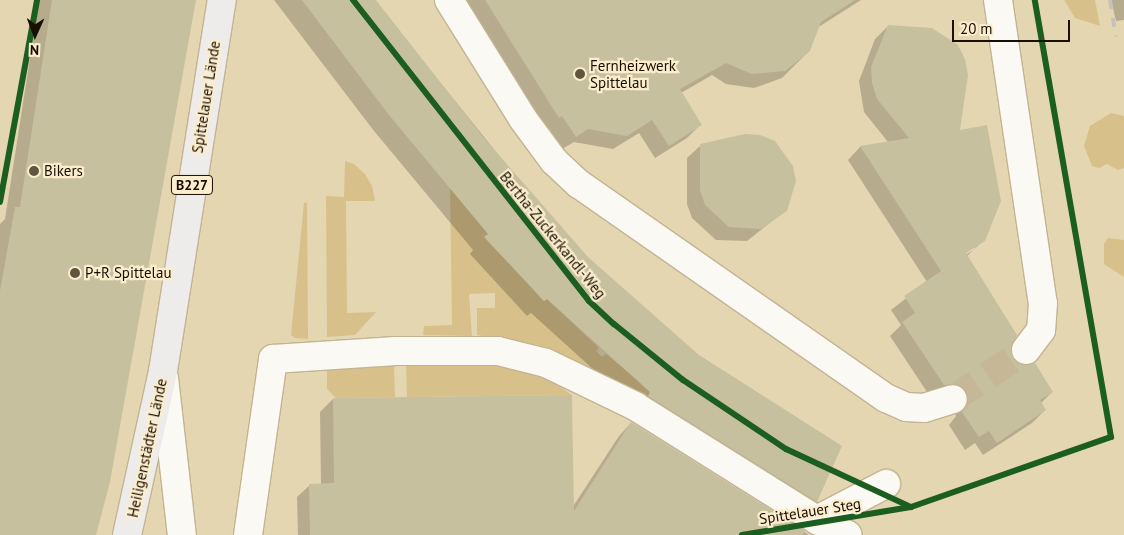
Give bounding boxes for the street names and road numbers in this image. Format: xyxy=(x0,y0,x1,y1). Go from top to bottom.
street label: Spittelauer Lände xyxy=(188,40,224,154)
street label: Bertha-Zuckerkandl-Weg xyxy=(496,168,610,302)
road number: B227 xyxy=(171,174,213,196)
street label: Heiligenstädter Lände xyxy=(123,377,171,519)
street label: Spittelauer Steg xyxy=(758,494,862,528)

